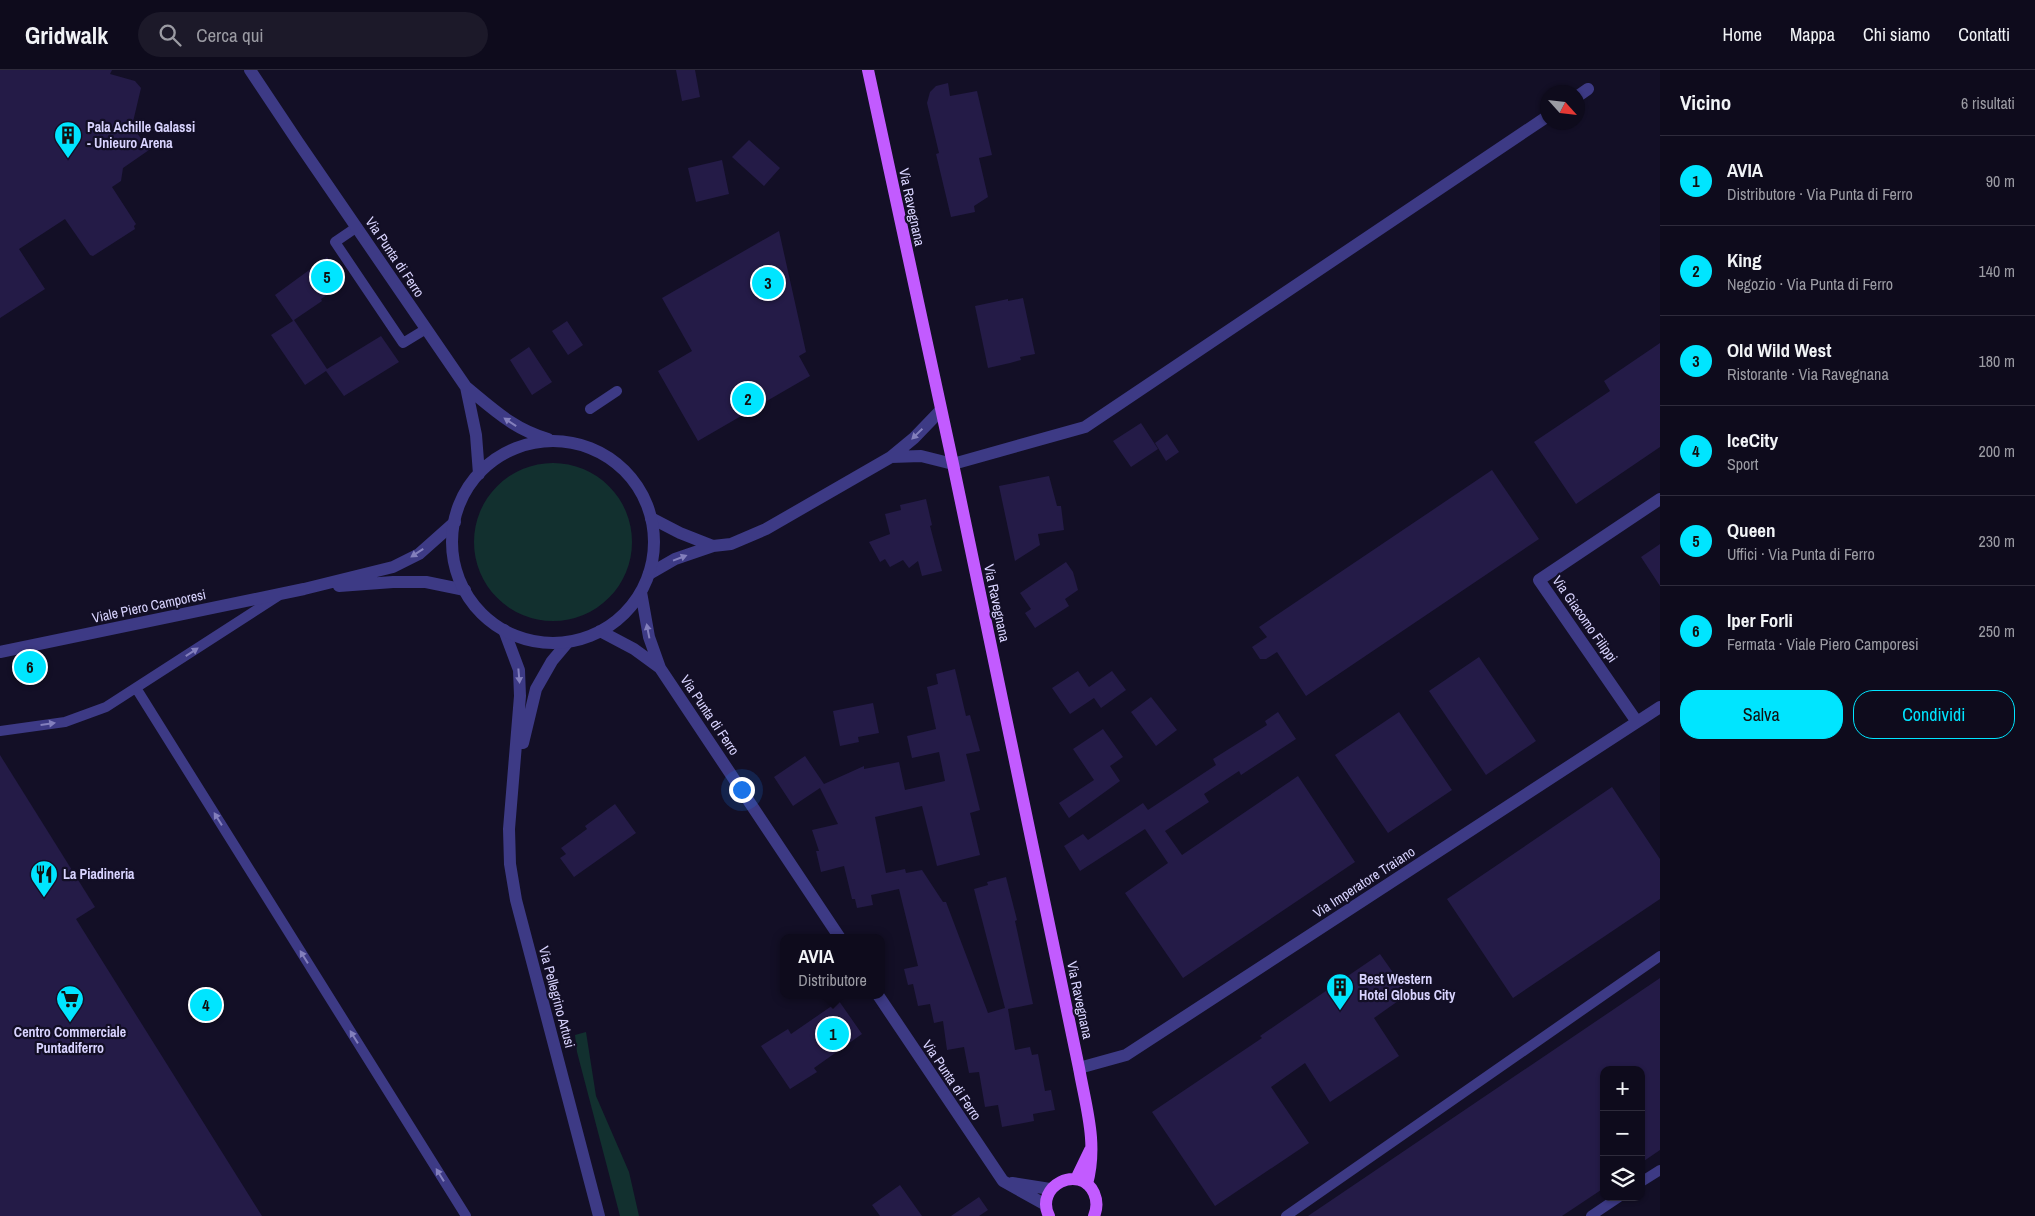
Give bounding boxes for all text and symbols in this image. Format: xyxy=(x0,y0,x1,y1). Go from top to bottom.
search box xyxy=(138,12,488,57)
text: Gridwalk xyxy=(25,19,108,51)
icon: search xyxy=(156,21,184,49)
text: Cerca qui xyxy=(196,22,264,48)
text: Home xyxy=(1723,22,1762,47)
text: Mappa xyxy=(1790,22,1835,47)
text: Chi siamo xyxy=(1863,22,1930,47)
text: Contatti xyxy=(1958,22,2010,47)
north arrow xyxy=(1540,85,1585,130)
text: Vicino xyxy=(1680,88,1731,117)
text: 6 risultati xyxy=(1961,92,2015,114)
place label: Pala Achille Galassi - Unieuro Arena xyxy=(87,118,195,152)
building icon: Pala Achille Galassi - Unieuro Arena xyxy=(53,120,83,159)
text: AVIA xyxy=(1727,157,1763,183)
street label: Via Ravegnana xyxy=(895,167,929,248)
text: 1 xyxy=(1692,170,1700,192)
text: 90 m xyxy=(1986,170,2015,192)
text: Distributore · Via Punta di Ferro xyxy=(1727,183,1913,205)
street label: Via Punta di Ferro xyxy=(362,213,428,301)
text: King xyxy=(1727,247,1762,273)
pin: 5 xyxy=(311,258,343,296)
text: 2 xyxy=(1692,260,1700,282)
text: 140 m xyxy=(1979,260,2015,282)
pin: 3 xyxy=(752,264,784,302)
text: Negozio · Via Punta di Ferro xyxy=(1727,273,1893,295)
text: Old Wild West xyxy=(1727,337,1831,363)
text: 3 xyxy=(1692,350,1700,372)
text: 180 m xyxy=(1979,350,2015,372)
text: Ristorante · Via Ravegnana xyxy=(1727,363,1889,385)
pin: 2 xyxy=(732,380,764,418)
one-way arrow xyxy=(504,417,517,427)
text: IceCity xyxy=(1727,427,1778,453)
one-way arrow xyxy=(911,428,923,440)
text: 4 xyxy=(1692,440,1700,462)
text: 200 m xyxy=(1979,440,2015,462)
text: Sport xyxy=(1727,453,1758,475)
text: Queen xyxy=(1727,517,1776,543)
text: 5 xyxy=(1692,530,1700,552)
text: 230 m xyxy=(1979,530,2015,552)
text: Uffici · Via Punta di Ferro xyxy=(1727,543,1875,565)
one-way arrow xyxy=(411,549,424,558)
one-way arrow xyxy=(673,553,687,561)
street label: Via Ravegnana xyxy=(980,563,1014,644)
street label: Via Giacomo Filippi xyxy=(1548,572,1622,666)
street label: Viale Piero Camporesi xyxy=(90,585,208,627)
text: Iper Forli xyxy=(1727,607,1793,633)
text: 6 xyxy=(1692,620,1700,642)
text: 250 m xyxy=(1979,620,2015,642)
one-way arrow xyxy=(644,623,652,638)
text: Fermata · Viale Piero Camporesi xyxy=(1727,633,1919,655)
one-way arrow xyxy=(185,647,199,657)
pin: 6 xyxy=(14,648,46,686)
one-way arrow xyxy=(515,669,523,685)
street label: Via Punta di Ferro xyxy=(677,671,743,759)
button: Salva xyxy=(1680,690,1843,739)
button: Condividi xyxy=(1853,690,2015,739)
one-way arrow xyxy=(41,720,57,728)
your location xyxy=(729,777,755,803)
one-way arrow xyxy=(214,812,223,826)
street label: Via Imperatore Traiano xyxy=(1310,842,1418,922)
restaurant icon: La Piadineria xyxy=(29,859,59,898)
place label: La Piadineria xyxy=(63,865,135,883)
popup xyxy=(780,934,885,999)
text: AVIA xyxy=(798,943,834,969)
street label: Via Pellegrino Artusi xyxy=(535,944,579,1050)
one-way arrow xyxy=(300,950,309,963)
street label: Via Ravegnana xyxy=(1063,960,1097,1041)
text: Distributore xyxy=(798,969,867,991)
place label: Best Western Hotel Globus City xyxy=(1359,970,1456,1004)
building icon: Best Western Hotel Globus City xyxy=(1325,972,1355,1011)
supermarket icon: Centro Commerciale Puntadiferro xyxy=(55,984,85,1023)
pin: 4 xyxy=(190,986,222,1024)
pin: 1 xyxy=(817,1015,849,1053)
place label: Centro Commerciale Puntadiferro xyxy=(14,1023,126,1057)
one-way arrow xyxy=(350,1030,359,1043)
street label: Via Punta di Ferro xyxy=(919,1036,985,1124)
map controls xyxy=(1600,1066,1645,1201)
button: + xyxy=(1600,1066,1645,1111)
button: − xyxy=(1600,1111,1645,1156)
button: layers xyxy=(1600,1156,1645,1201)
one-way arrow xyxy=(436,1168,445,1181)

